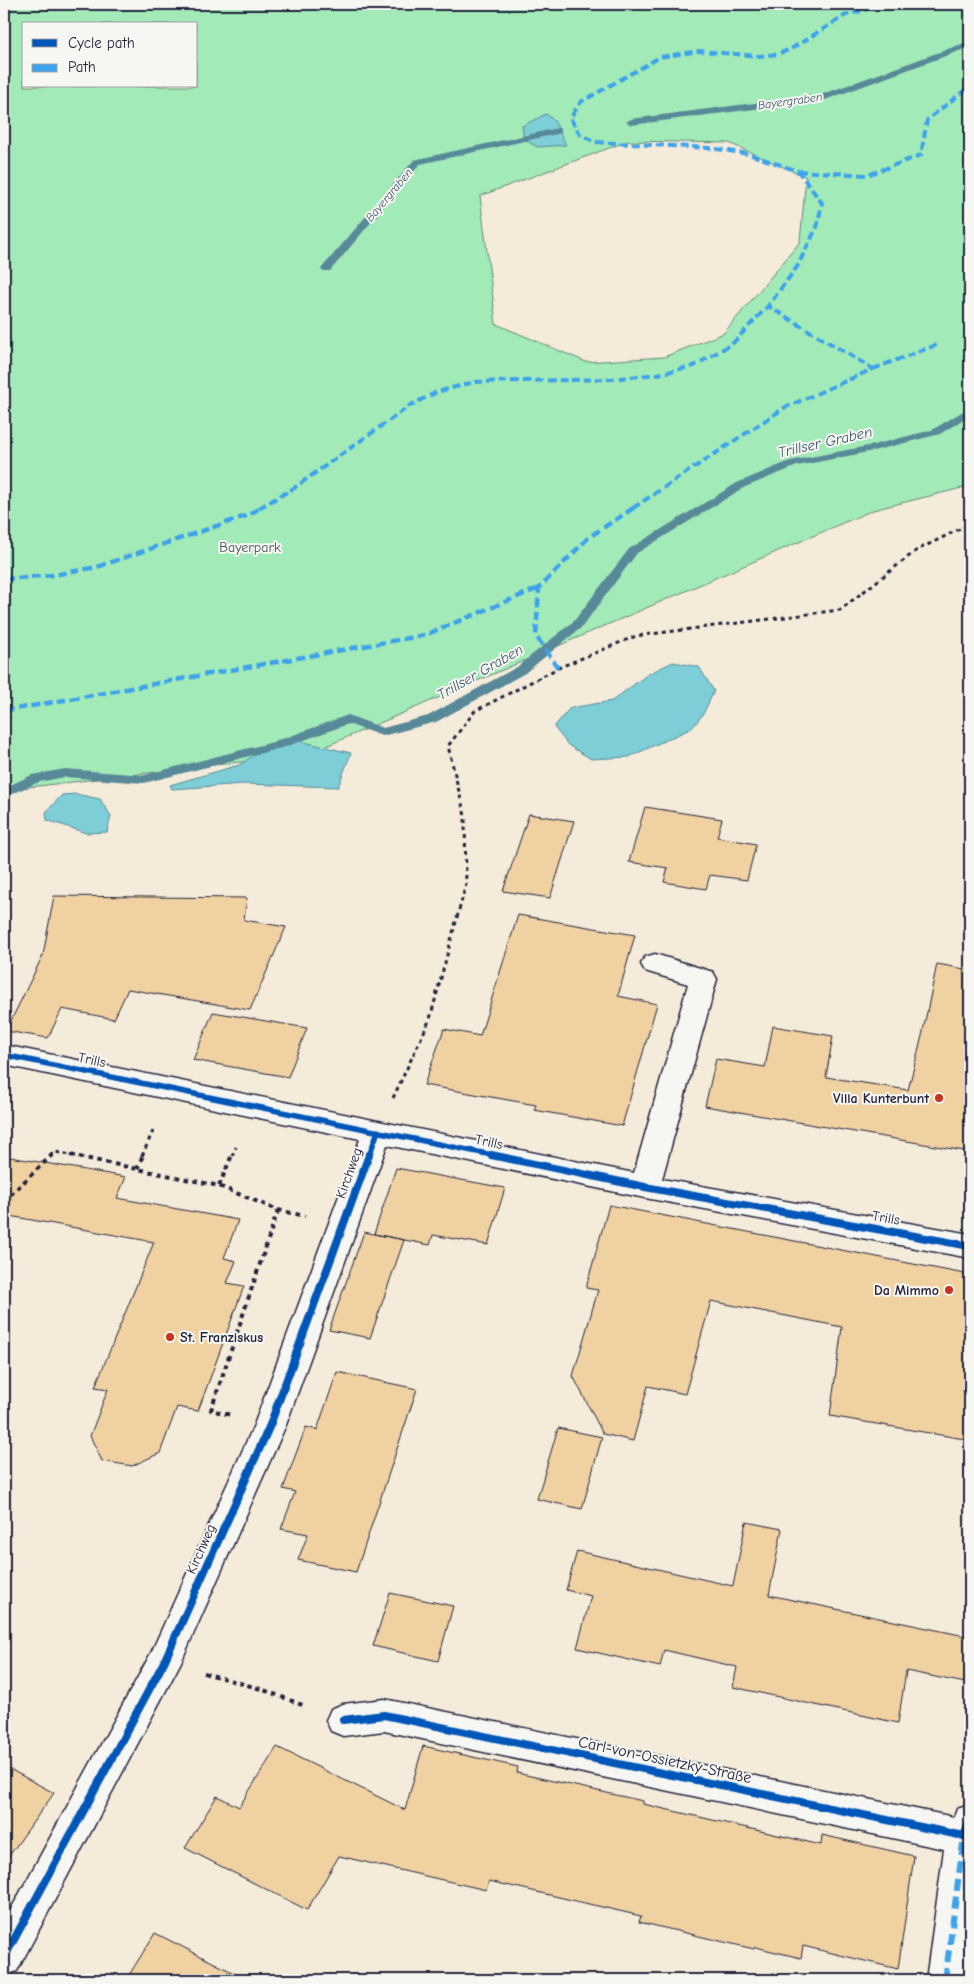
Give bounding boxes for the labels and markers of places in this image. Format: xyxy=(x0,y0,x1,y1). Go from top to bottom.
place label: Villa Kunterbunt xyxy=(833,1090,929,1107)
marker: Villa Kunterbunt xyxy=(933,1092,945,1104)
place label: Da Mimmo xyxy=(874,1282,939,1299)
marker: Da Mimmo xyxy=(943,1284,955,1296)
place label: St. Franziskus xyxy=(180,1329,263,1346)
marker: St. Franziskus xyxy=(164,1331,176,1343)

